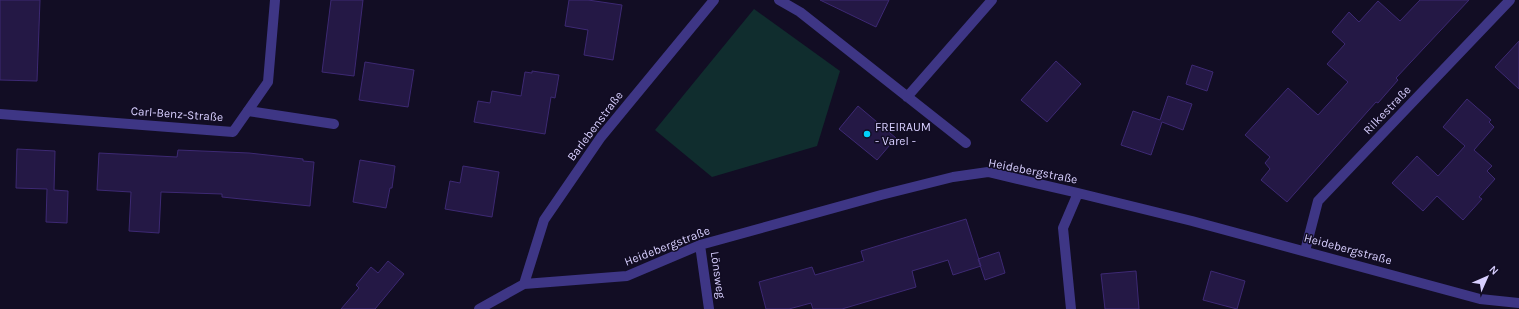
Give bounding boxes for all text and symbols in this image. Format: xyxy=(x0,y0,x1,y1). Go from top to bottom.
street label: Rilkestraße xyxy=(1360,83,1414,137)
street label: Barlebenstraße xyxy=(564,88,626,164)
street label: Carl-Benz-Straße xyxy=(130,104,224,124)
place label: FREIRAUM - Varel - xyxy=(875,120,931,148)
marker: FREIRAUM - Varel - xyxy=(862,129,872,139)
street label: Heidebergstraße xyxy=(987,155,1079,187)
street label: Heidebergstraße xyxy=(622,223,712,269)
street label: Heidebergstraße xyxy=(1302,231,1394,267)
street label: Lönsweg xyxy=(708,251,728,300)
north arrow xyxy=(1467,257,1507,297)
text: N xyxy=(1486,263,1501,278)

